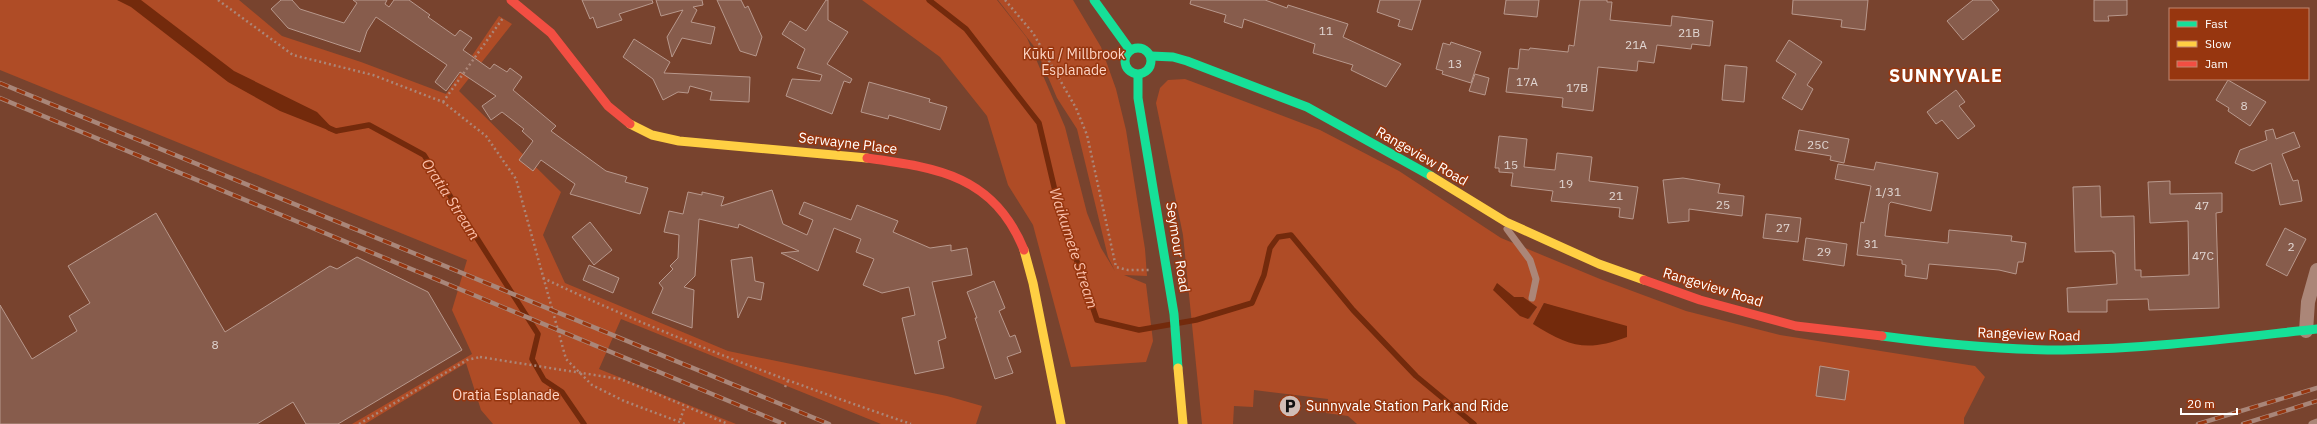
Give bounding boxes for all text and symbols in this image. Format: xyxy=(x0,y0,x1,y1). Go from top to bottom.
legend xyxy=(2169,8,2309,80)
text: Fast xyxy=(2205,16,2228,31)
house number: 11 xyxy=(1319,23,1333,38)
house number: 21B xyxy=(1678,25,1700,40)
text: Slow xyxy=(2205,36,2231,51)
house number: 21A xyxy=(1625,37,1647,52)
park label: Kūkū / Millbrook Esplanade xyxy=(1023,45,1126,79)
house number: 13 xyxy=(1448,56,1462,71)
text: Jam xyxy=(2205,56,2228,71)
district label: SUNNYVALE xyxy=(1889,64,2003,87)
house number: 17A xyxy=(1516,74,1538,89)
house number: 17B xyxy=(1566,80,1588,95)
house number: 8 xyxy=(2240,98,2248,113)
street label: Rangeview Road xyxy=(1373,122,1471,190)
street label: Serwayne Place xyxy=(798,128,899,158)
house number: 25C xyxy=(1807,137,1829,152)
water label: Oratia Stream xyxy=(418,155,484,243)
house number: 15 xyxy=(1504,157,1518,172)
house number: 19 xyxy=(1559,176,1573,191)
house number: 1/31 xyxy=(1875,184,1901,199)
water label: Waikumete Stream xyxy=(1046,185,1102,311)
house number: 21 xyxy=(1609,188,1623,203)
house number: 25 xyxy=(1716,197,1730,212)
house number: 47 xyxy=(2195,198,2209,213)
street label: Seymour Road xyxy=(1162,200,1194,294)
house number: 27 xyxy=(1776,220,1790,235)
house number: 31 xyxy=(1864,236,1878,251)
house number: 2 xyxy=(2287,239,2295,254)
house number: 29 xyxy=(1817,244,1831,259)
house number: 47C xyxy=(2192,248,2214,263)
street label: Rangeview Road xyxy=(1661,263,1765,311)
street label: Rangeview Road xyxy=(1977,323,2081,345)
house number: 8 xyxy=(211,337,219,352)
park label: Oratia Esplanade xyxy=(452,386,560,404)
scale bar xyxy=(2181,390,2237,416)
parking icon: Sunnyvale Station Park and Ride xyxy=(1277,393,1303,419)
text: 20 m xyxy=(2187,396,2215,411)
place label: Sunnyvale Station Park and Ride xyxy=(1306,397,1509,415)

